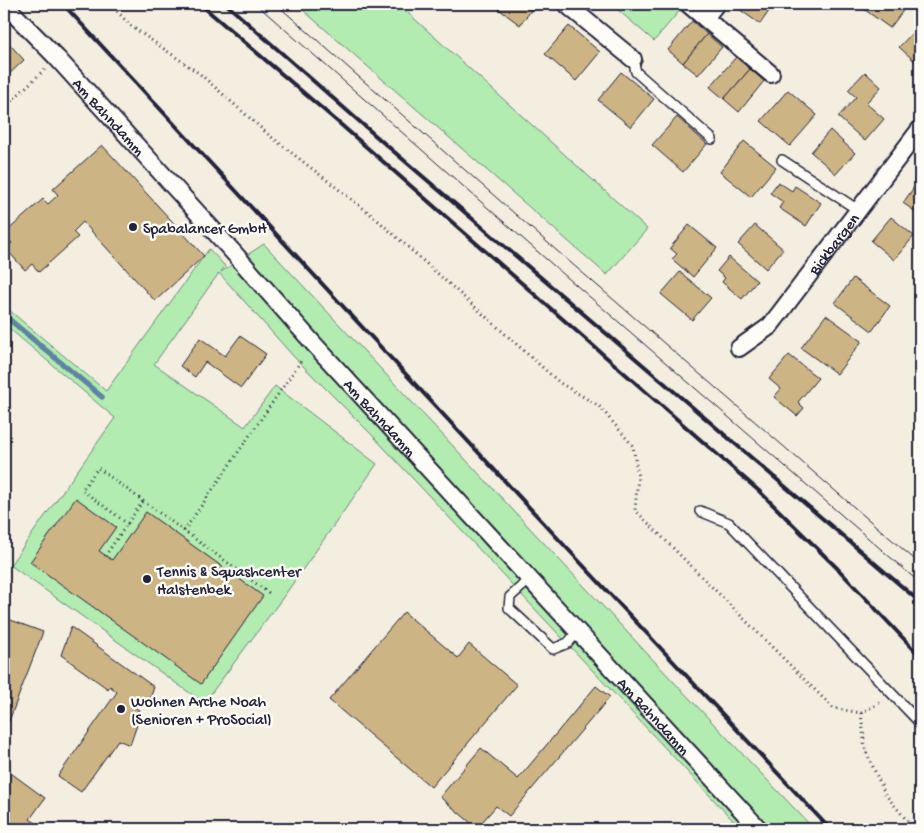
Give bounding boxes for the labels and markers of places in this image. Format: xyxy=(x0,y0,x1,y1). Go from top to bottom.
marker: Spabalancer GmbH xyxy=(127,221,139,233)
place label: Spabalancer GmbH xyxy=(143,221,268,240)
place label: Tennis & Squashcenter Halstenbek xyxy=(156,564,302,601)
marker: Tennis & Squashcenter Halstenbek xyxy=(141,573,153,585)
place label: Wohnen Arche Noah (Senioren + ProSocial) xyxy=(131,694,272,731)
marker: Wohnen Arche Noah (Senioren + ProSocial) xyxy=(115,703,127,715)

